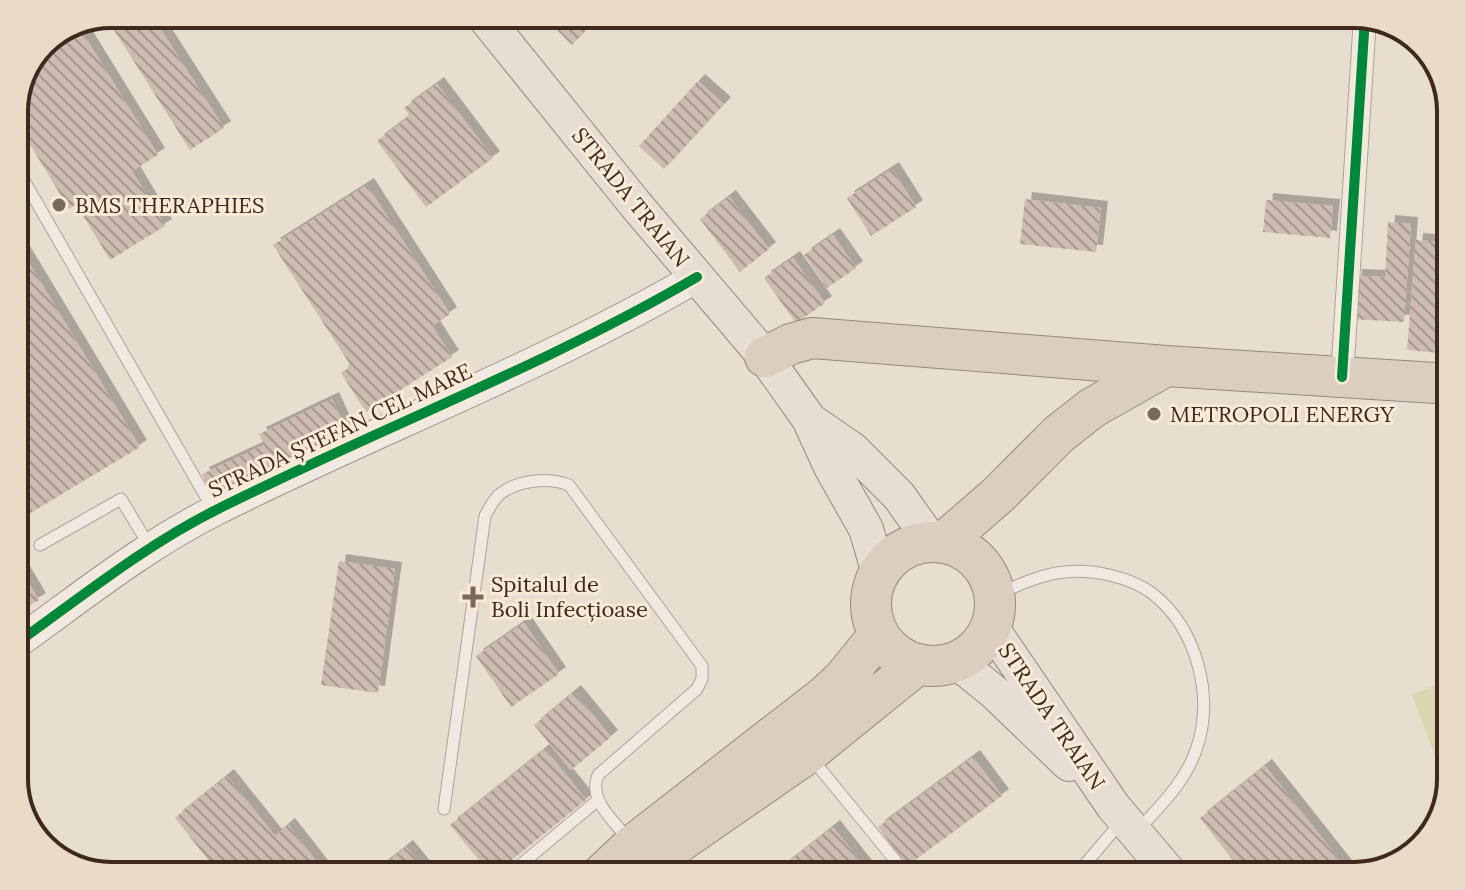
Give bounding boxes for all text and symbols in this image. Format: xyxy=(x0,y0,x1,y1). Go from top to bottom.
street label: STRADA TRAIAN xyxy=(566,122,696,272)
place label: BMS THERAPHIES xyxy=(75,191,264,219)
marker: BMS THERAPHIES xyxy=(50,196,68,214)
street label: STRADA ȘTEFAN CEL MARE xyxy=(204,357,476,503)
place label: METROPOLI ENERGY xyxy=(1170,400,1395,428)
marker: METROPOLI ENERGY xyxy=(1145,405,1163,423)
place label: Spitalul de Boli Infecțioase xyxy=(491,570,648,623)
marker: Spitalul de Boli Infecțioase xyxy=(462,586,484,608)
street label: STRADA TRAIAN xyxy=(992,637,1112,795)

